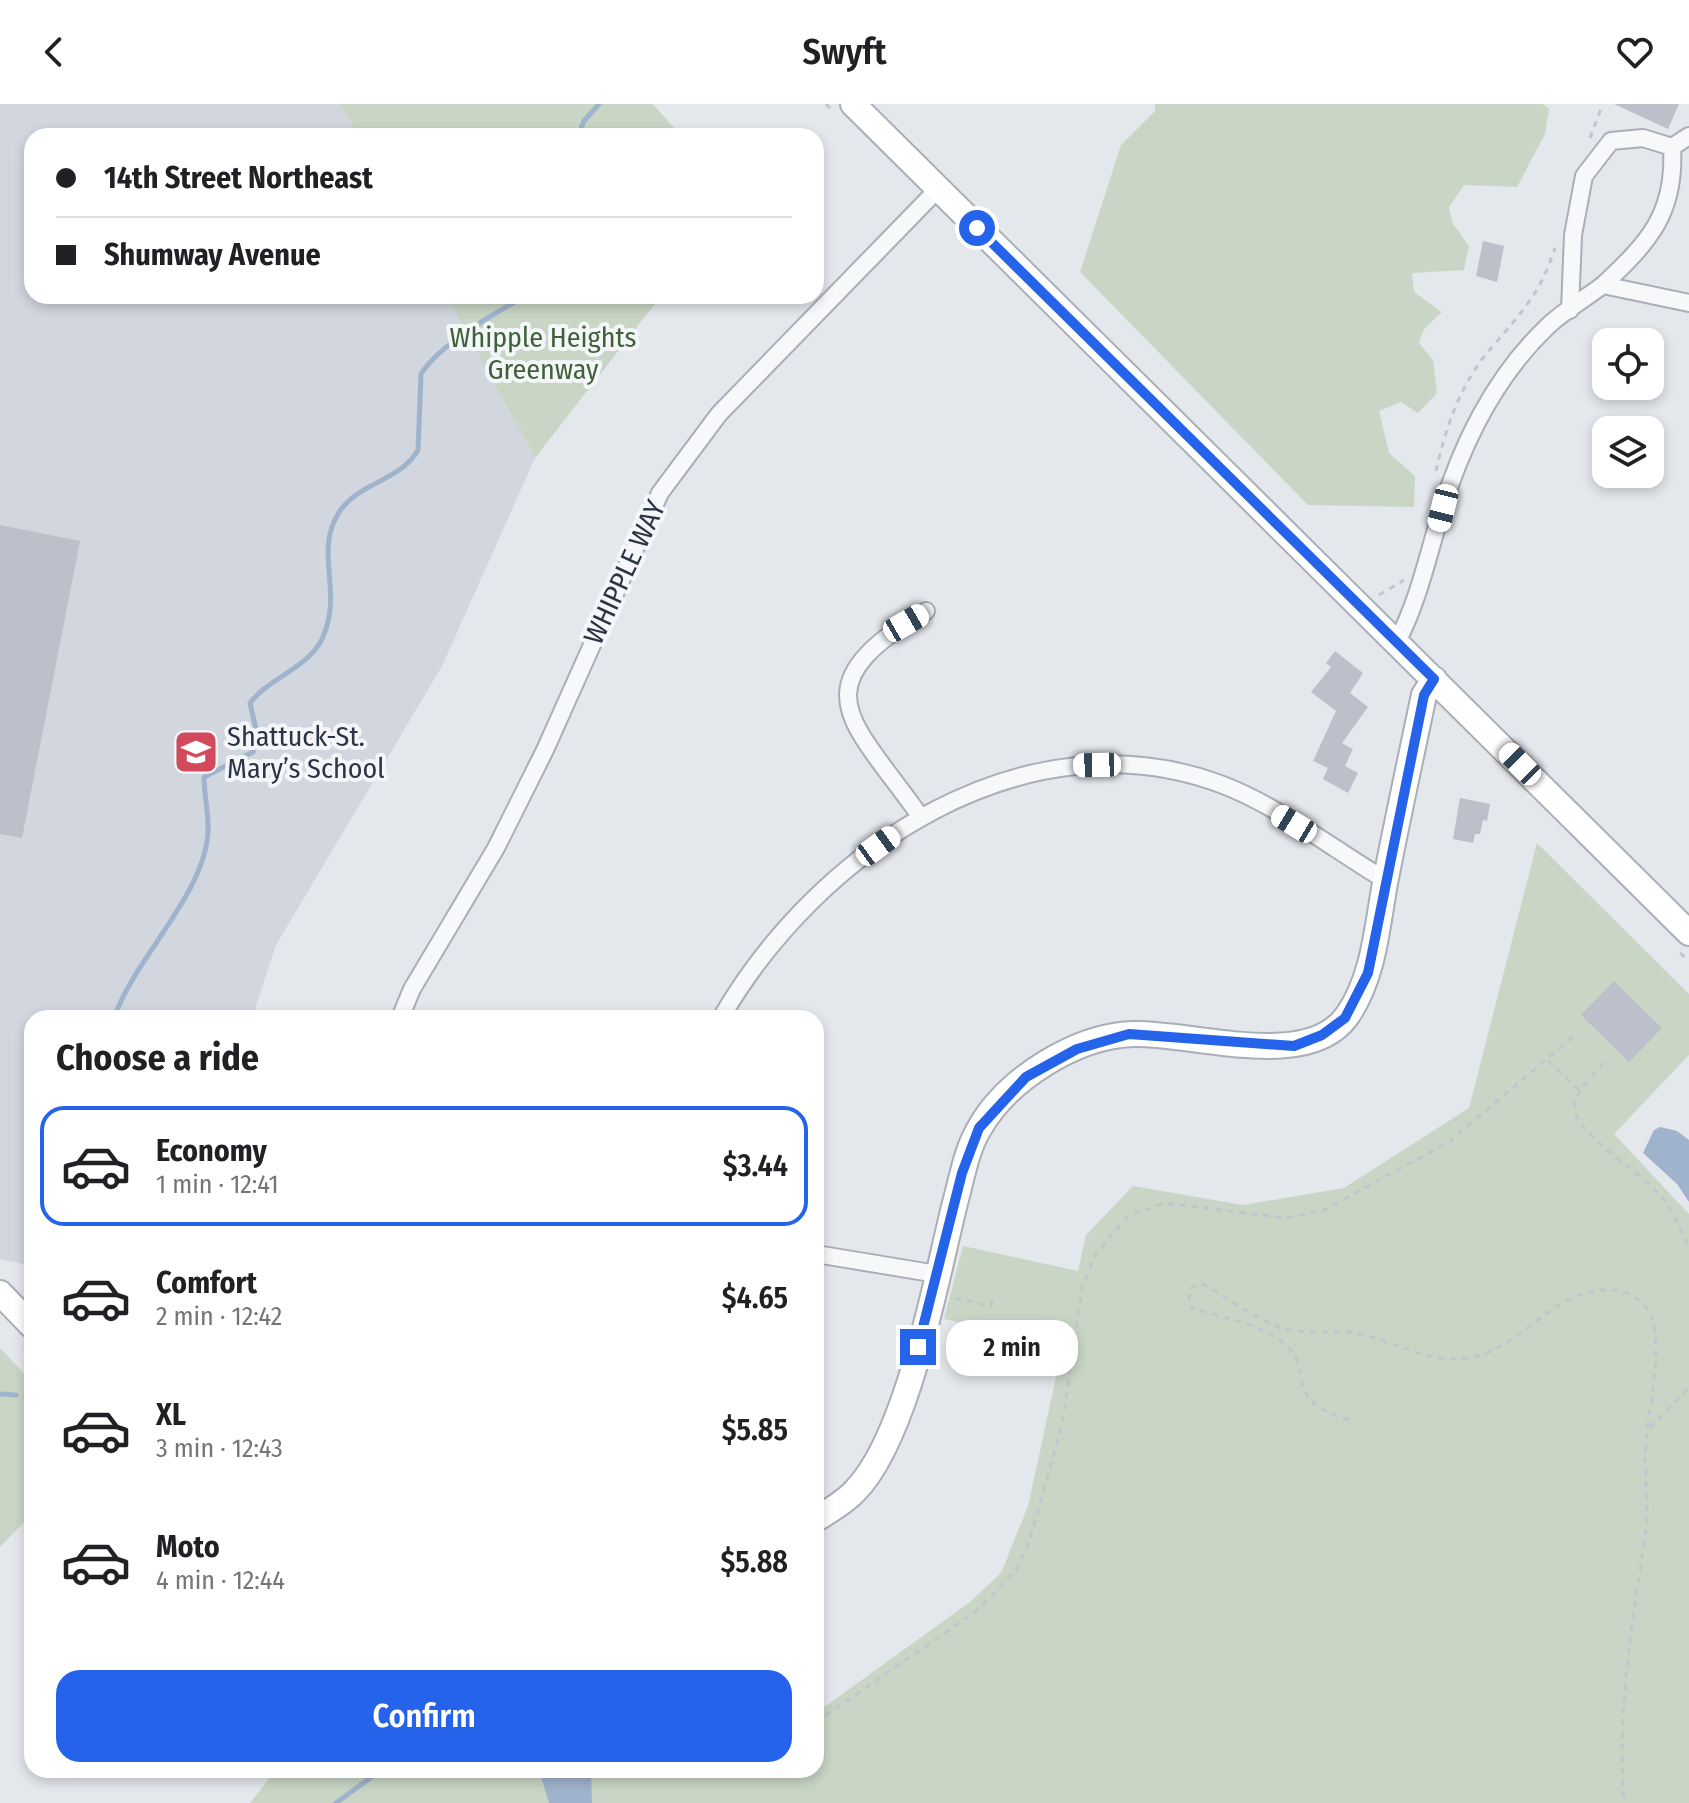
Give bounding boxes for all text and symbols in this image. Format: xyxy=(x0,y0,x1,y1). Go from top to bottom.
icon: back xyxy=(32,30,76,74)
text: Swyft xyxy=(803,30,887,74)
icon: heart xyxy=(1613,30,1657,74)
text: 14th Street Northeast xyxy=(104,160,373,196)
route start xyxy=(959,210,995,246)
text: Shumway Avenue xyxy=(104,237,321,273)
park label: Whipple Heights Greenway xyxy=(449,321,637,386)
map controls xyxy=(1592,328,1664,488)
button: locate xyxy=(1592,328,1664,400)
button: layers xyxy=(1592,416,1664,488)
car xyxy=(1426,482,1460,534)
street label: WHIPPLE WAY xyxy=(577,495,672,649)
car xyxy=(879,601,933,645)
place label: Shattuck-St. Mary’s School xyxy=(227,720,385,785)
school or university icon: Shattuck-St. Mary’s School xyxy=(172,728,220,776)
car xyxy=(1495,739,1545,789)
car xyxy=(1073,753,1121,777)
car xyxy=(1267,801,1321,847)
car xyxy=(852,822,904,870)
text: Choose a ride xyxy=(56,1036,259,1080)
icon: car xyxy=(60,1130,132,1202)
text: Economy xyxy=(156,1133,267,1169)
text: $3.44 xyxy=(723,1148,788,1184)
text: 1 min · 12:41 xyxy=(156,1169,279,1200)
icon: car xyxy=(60,1262,132,1334)
text: Comfort xyxy=(156,1265,257,1301)
text: $4.65 xyxy=(722,1280,788,1316)
text: 2 min · 12:42 xyxy=(156,1301,282,1332)
callout: 2 min xyxy=(946,1319,1078,1375)
route end xyxy=(900,1329,936,1365)
text: 2 min xyxy=(983,1332,1041,1363)
icon: car xyxy=(60,1394,132,1466)
text: XL xyxy=(156,1397,186,1433)
text: $5.85 xyxy=(722,1412,788,1448)
text: 3 min · 12:43 xyxy=(156,1433,283,1464)
icon: car xyxy=(60,1526,132,1598)
text: Moto xyxy=(156,1529,220,1565)
text: $5.88 xyxy=(721,1544,788,1580)
text: 4 min · 12:44 xyxy=(156,1565,285,1596)
button: Confirm xyxy=(56,1670,792,1762)

